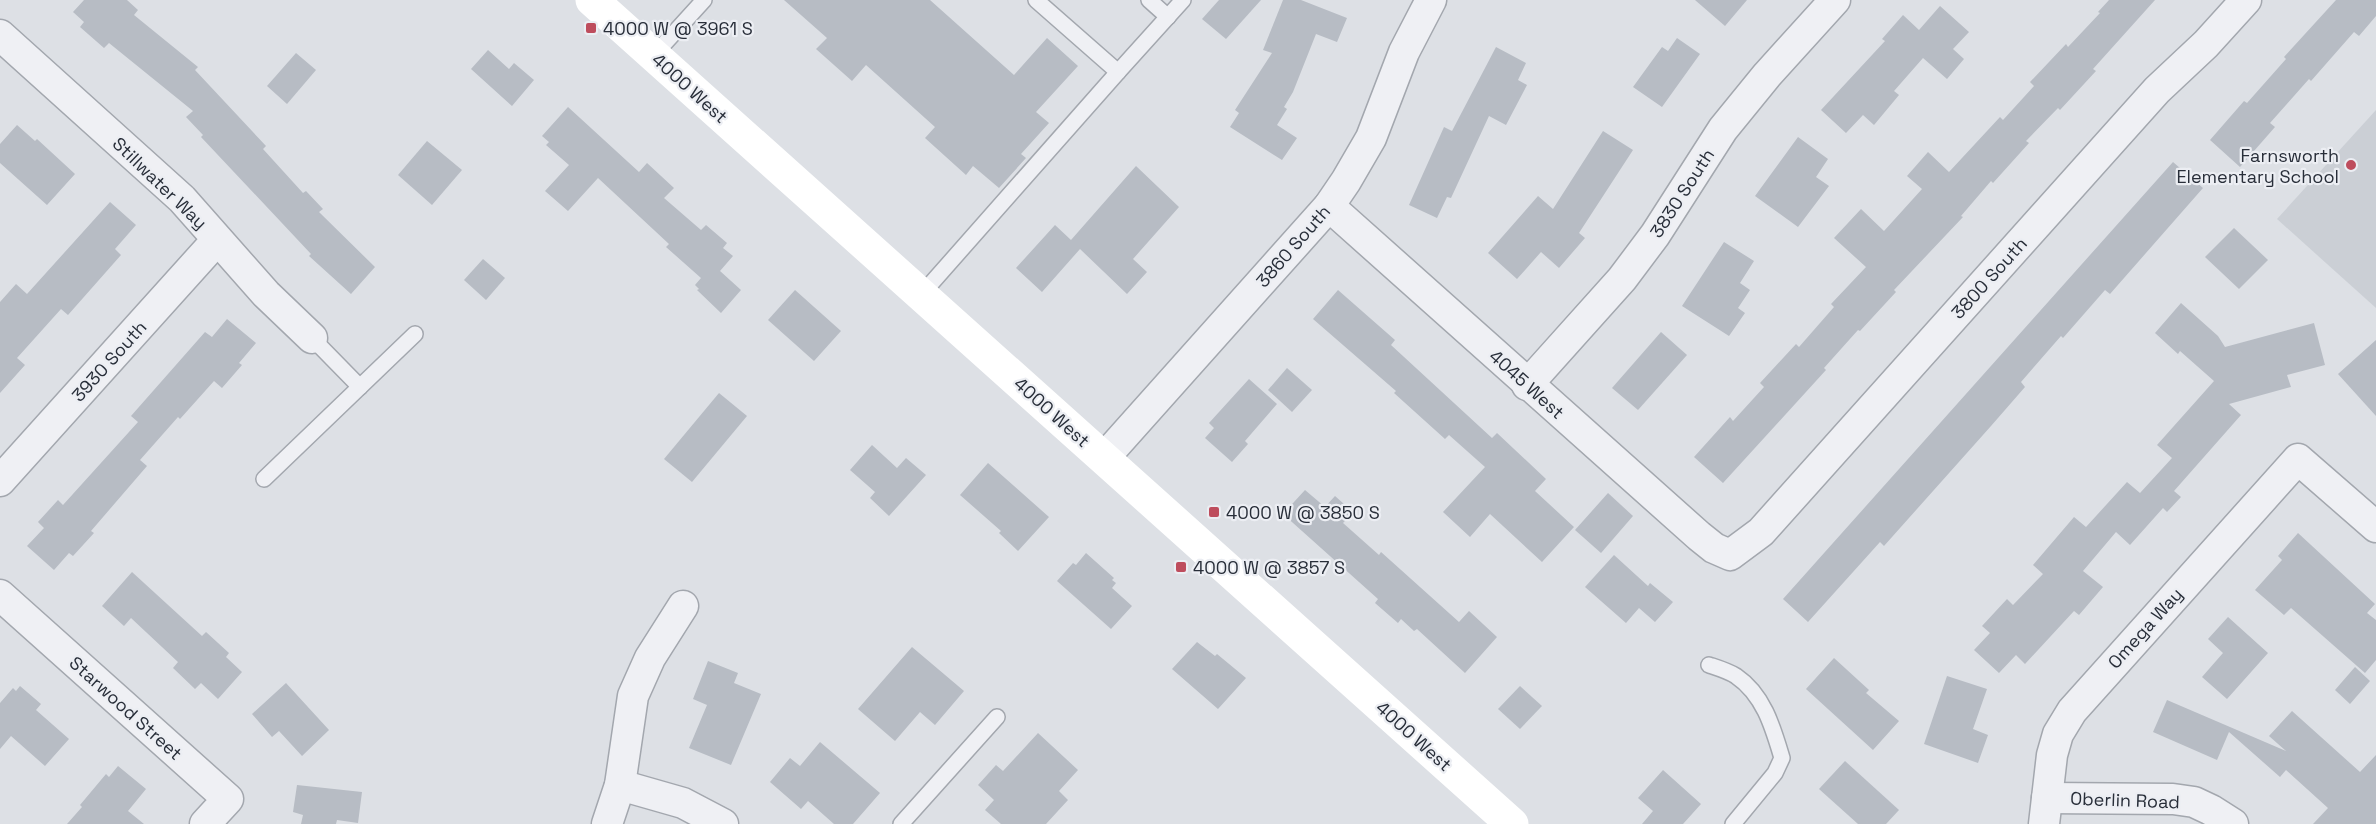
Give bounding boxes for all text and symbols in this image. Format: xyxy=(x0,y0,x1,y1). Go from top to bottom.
place label: 4000 W @ 3961 S xyxy=(603,17,753,40)
marker: 4000 W @ 3961 S xyxy=(584,21,598,35)
street label: 4000 West xyxy=(647,48,733,128)
street label: Stillwater Way xyxy=(108,132,212,234)
street label: 3830 South xyxy=(1645,144,1719,242)
place label: Farnsworth Elementary School xyxy=(2176,144,2339,188)
marker: Farnsworth Elementary School xyxy=(2344,158,2358,172)
street label: 3860 South xyxy=(1251,200,1335,292)
street label: 3800 South xyxy=(1946,232,2032,324)
street label: 3930 South xyxy=(67,316,151,406)
street label: 4045 West xyxy=(1485,344,1569,424)
street label: 4000 West xyxy=(1009,372,1095,452)
place label: 4000 W @ 3850 S xyxy=(1226,501,1380,524)
marker: 4000 W @ 3850 S xyxy=(1207,505,1221,519)
place label: 4000 W @ 3857 S xyxy=(1193,556,1345,579)
marker: 4000 W @ 3857 S xyxy=(1174,560,1188,574)
street label: Omega Way xyxy=(2103,583,2187,673)
street label: Starwood Street xyxy=(65,651,187,765)
street label: 4000 West xyxy=(1371,696,1457,776)
street label: Oberlin Road xyxy=(2070,787,2180,813)

